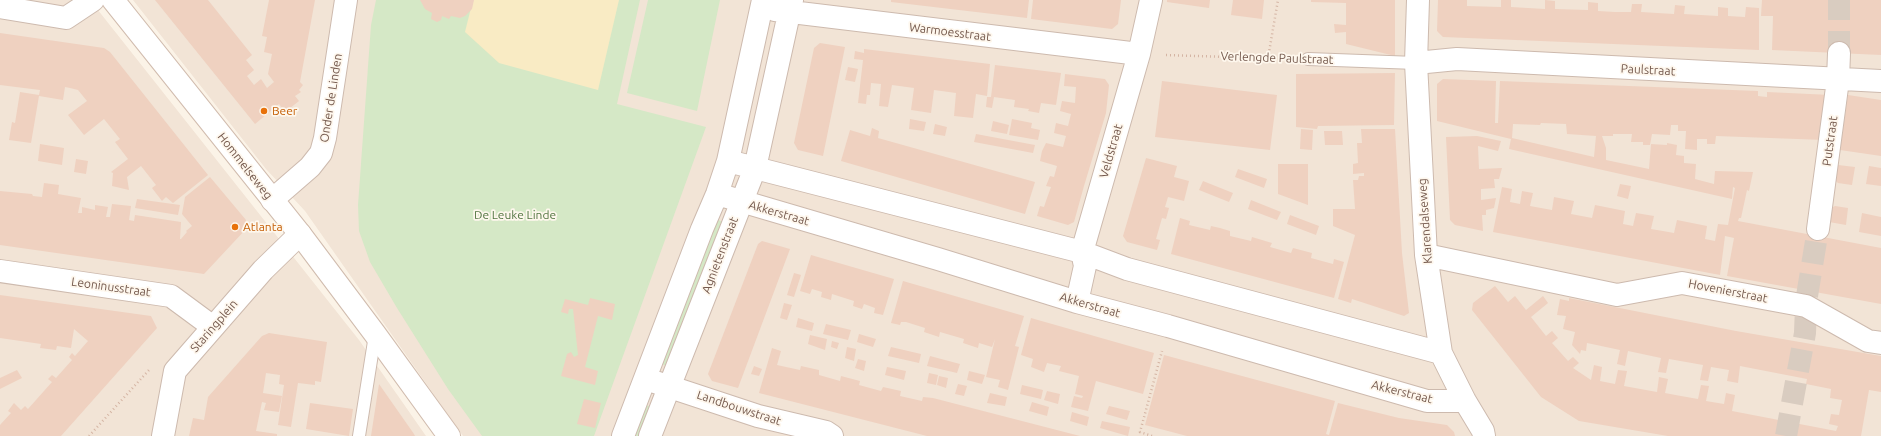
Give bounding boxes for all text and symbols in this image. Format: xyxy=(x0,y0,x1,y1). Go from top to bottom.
street label: Warmoesstraat xyxy=(908,20,992,44)
street label: Verlengde Paulstraat xyxy=(1220,49,1334,67)
street label: Onder de Linden xyxy=(317,52,345,144)
street label: Paulstraat xyxy=(1620,61,1676,79)
place label: Beer xyxy=(272,104,297,118)
marker: Beer xyxy=(259,106,269,116)
street label: Putstraat xyxy=(1819,115,1841,167)
street label: Veldstraat xyxy=(1096,122,1126,180)
street label: Hommelseweg xyxy=(215,130,275,202)
street label: Klarendalseweg xyxy=(1415,178,1435,264)
street label: Akkerstraat xyxy=(747,197,811,229)
park label: De Leuke Linde xyxy=(474,208,556,222)
street label: Agnietenstraat xyxy=(699,215,741,295)
place label: Atlanta xyxy=(243,220,283,234)
marker: Atlanta xyxy=(230,222,240,232)
street label: Leoninusstraat xyxy=(70,274,152,300)
street label: Hovenierstraat xyxy=(1687,276,1769,306)
street label: Akkerstraat xyxy=(1058,289,1122,321)
street label: Staringplein xyxy=(187,297,241,355)
street label: Akkerstraat xyxy=(1370,377,1434,407)
street label: Landbouwstraat xyxy=(695,388,783,428)

